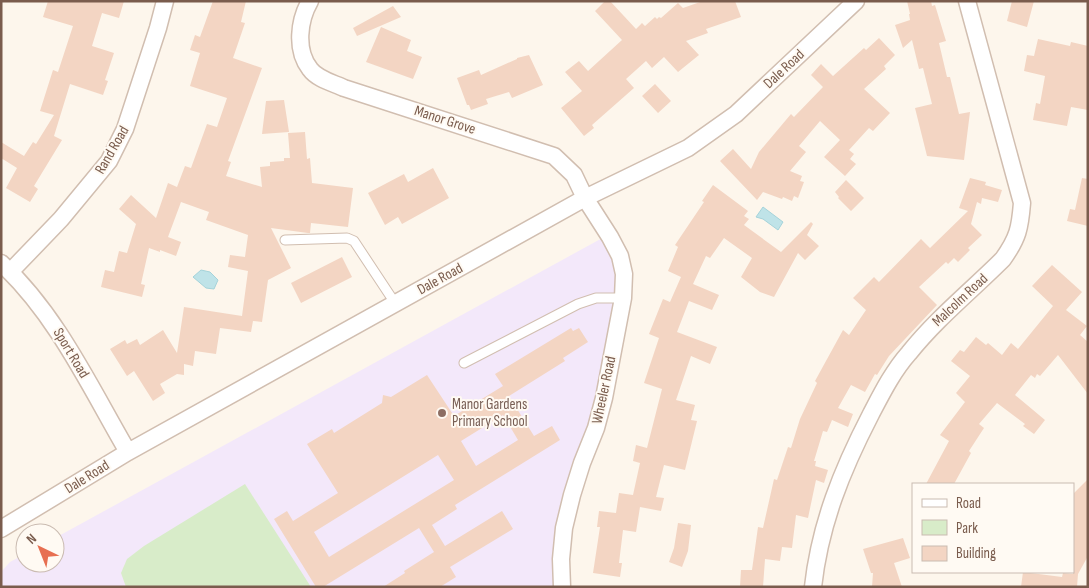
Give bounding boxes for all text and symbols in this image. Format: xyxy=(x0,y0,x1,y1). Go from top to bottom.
street label: Dale Road xyxy=(760,45,808,93)
street label: Manor Grove xyxy=(412,101,478,139)
street label: Rand Road xyxy=(91,122,133,178)
street label: Dale Road xyxy=(414,259,466,299)
street label: Malcolm Road xyxy=(928,269,992,331)
street label: Sport Road xyxy=(49,324,93,382)
street label: Wheeler Road xyxy=(588,354,620,426)
place label: Manor Gardens Primary School xyxy=(452,395,528,431)
marker: Manor Gardens Primary School xyxy=(436,407,448,419)
street label: Dale Road xyxy=(61,456,113,498)
legend xyxy=(912,483,1074,573)
text: Road xyxy=(956,494,981,513)
text: Park xyxy=(956,519,978,538)
north arrow xyxy=(15,523,65,573)
text: N xyxy=(23,530,40,548)
text: Building xyxy=(956,544,996,563)

